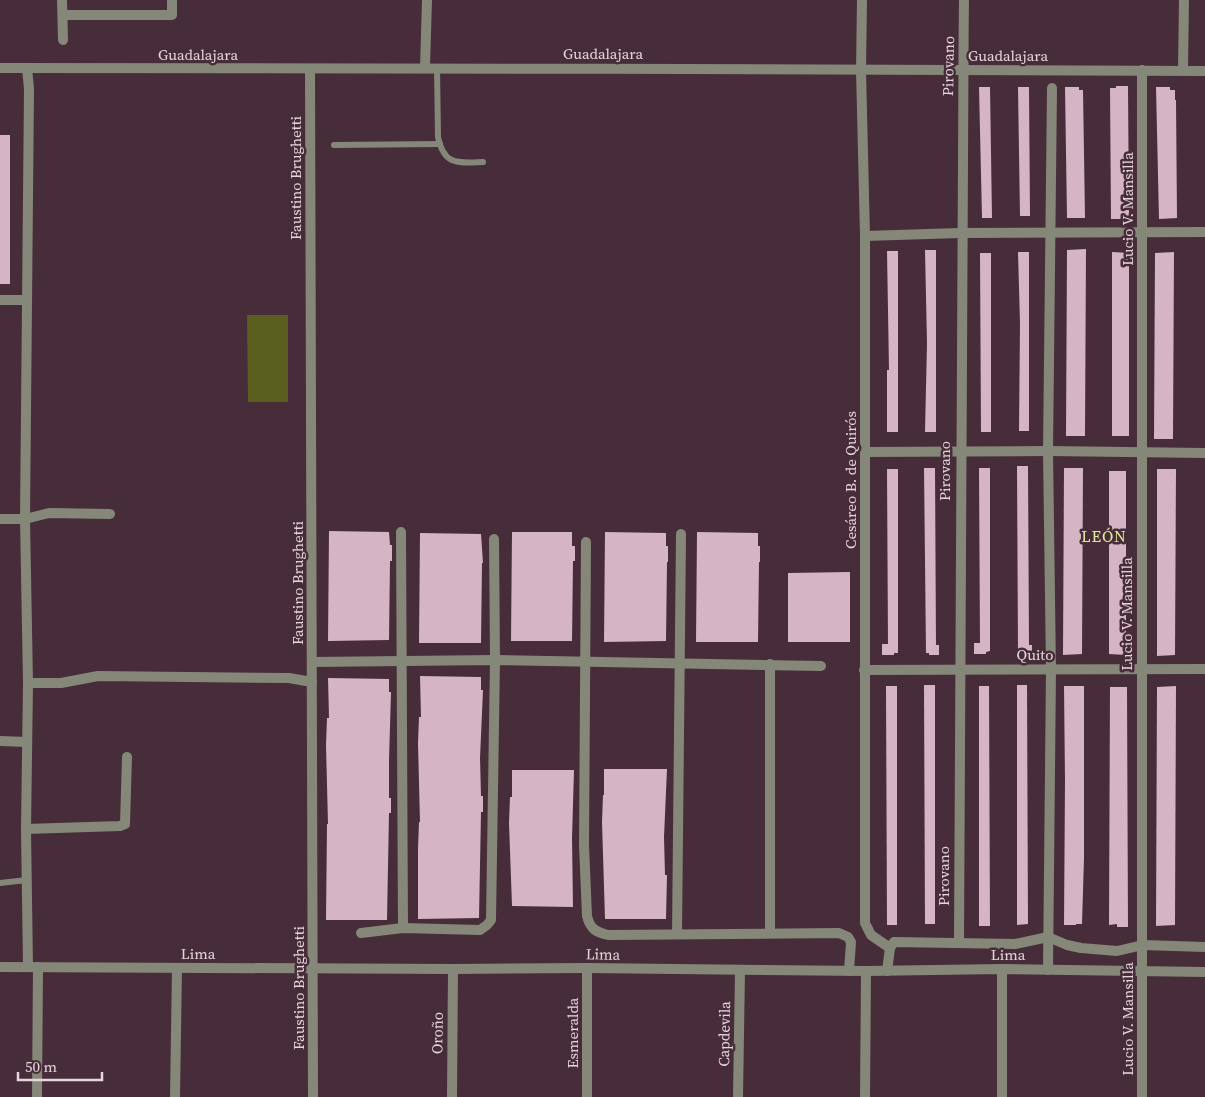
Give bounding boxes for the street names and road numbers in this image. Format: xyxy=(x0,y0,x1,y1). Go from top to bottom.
street label: Pirovano xyxy=(937,36,959,96)
street label: Guadalajara xyxy=(563,43,643,64)
street label: Guadalajara xyxy=(158,44,238,65)
street label: Guadalajara xyxy=(968,45,1048,66)
street label: Faustino Brughetti xyxy=(285,116,306,240)
street label: Lucio V. Mansilla xyxy=(1117,152,1138,266)
street label: Cesáreo B. de Quirós xyxy=(840,411,861,549)
street label: Pirovano xyxy=(934,441,955,501)
street label: Faustino Brughetti xyxy=(287,521,308,645)
street label: Lucio V. Mansilla xyxy=(1116,557,1137,671)
street label: Quito xyxy=(1017,644,1053,665)
street label: Pirovano xyxy=(933,846,954,906)
street label: Faustino Brughetti xyxy=(288,926,309,1050)
street label: Lima xyxy=(181,943,216,964)
street label: Lima xyxy=(586,943,621,965)
street label: Lima xyxy=(991,944,1026,965)
street label: Lucio V. Mansilla xyxy=(1117,962,1138,1076)
street label: Esmeralda xyxy=(562,997,583,1069)
street label: Capdevila xyxy=(713,1001,735,1067)
street label: Oroño xyxy=(426,1012,448,1054)

